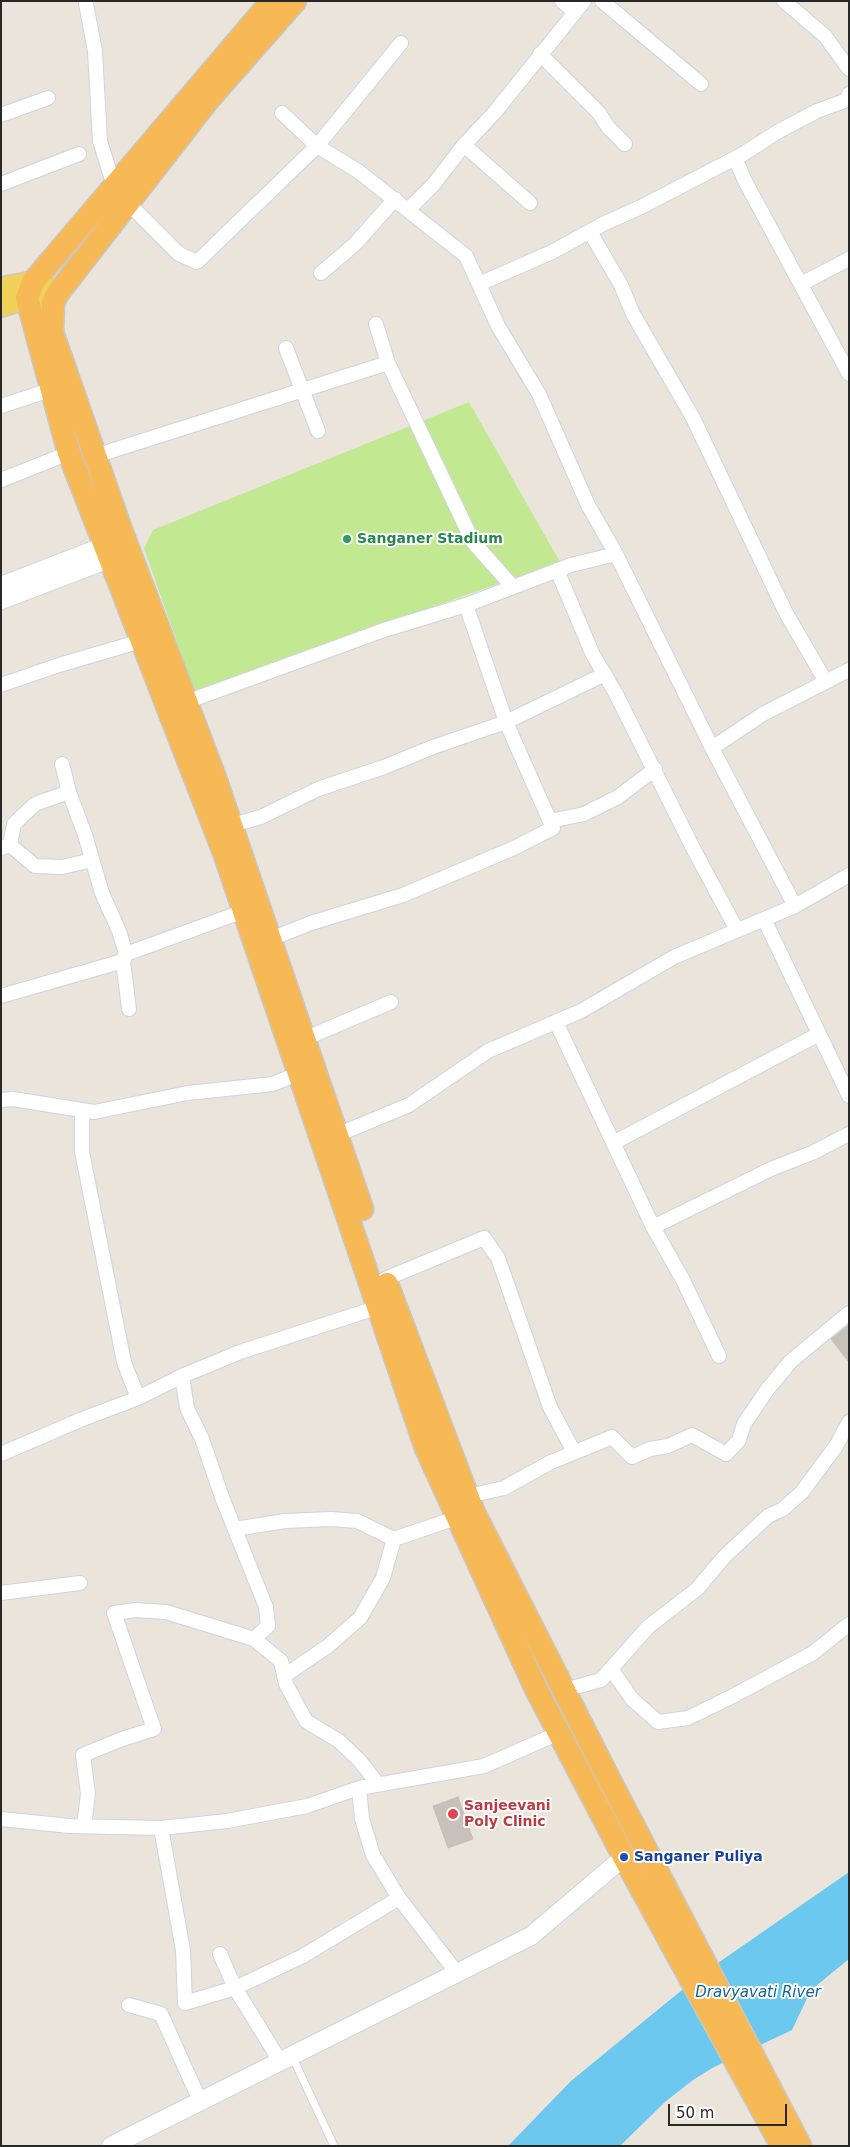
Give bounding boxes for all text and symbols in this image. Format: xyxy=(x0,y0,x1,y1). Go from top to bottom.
place label: Sanganer Stadium xyxy=(357,531,503,547)
marker: Sanganer Stadium xyxy=(341,533,353,545)
place label: Sanjeevani Poly Clinic xyxy=(464,1798,551,1830)
marker: Sanjeevani Poly Clinic xyxy=(446,1807,460,1821)
place label: Sanganer Puliya xyxy=(634,1849,763,1865)
marker: Sanganer Puliya xyxy=(618,1851,630,1863)
water label: Dravyavati River xyxy=(695,1984,821,2002)
scale bar xyxy=(670,2094,789,2126)
text: 50 m xyxy=(676,2104,714,2122)

